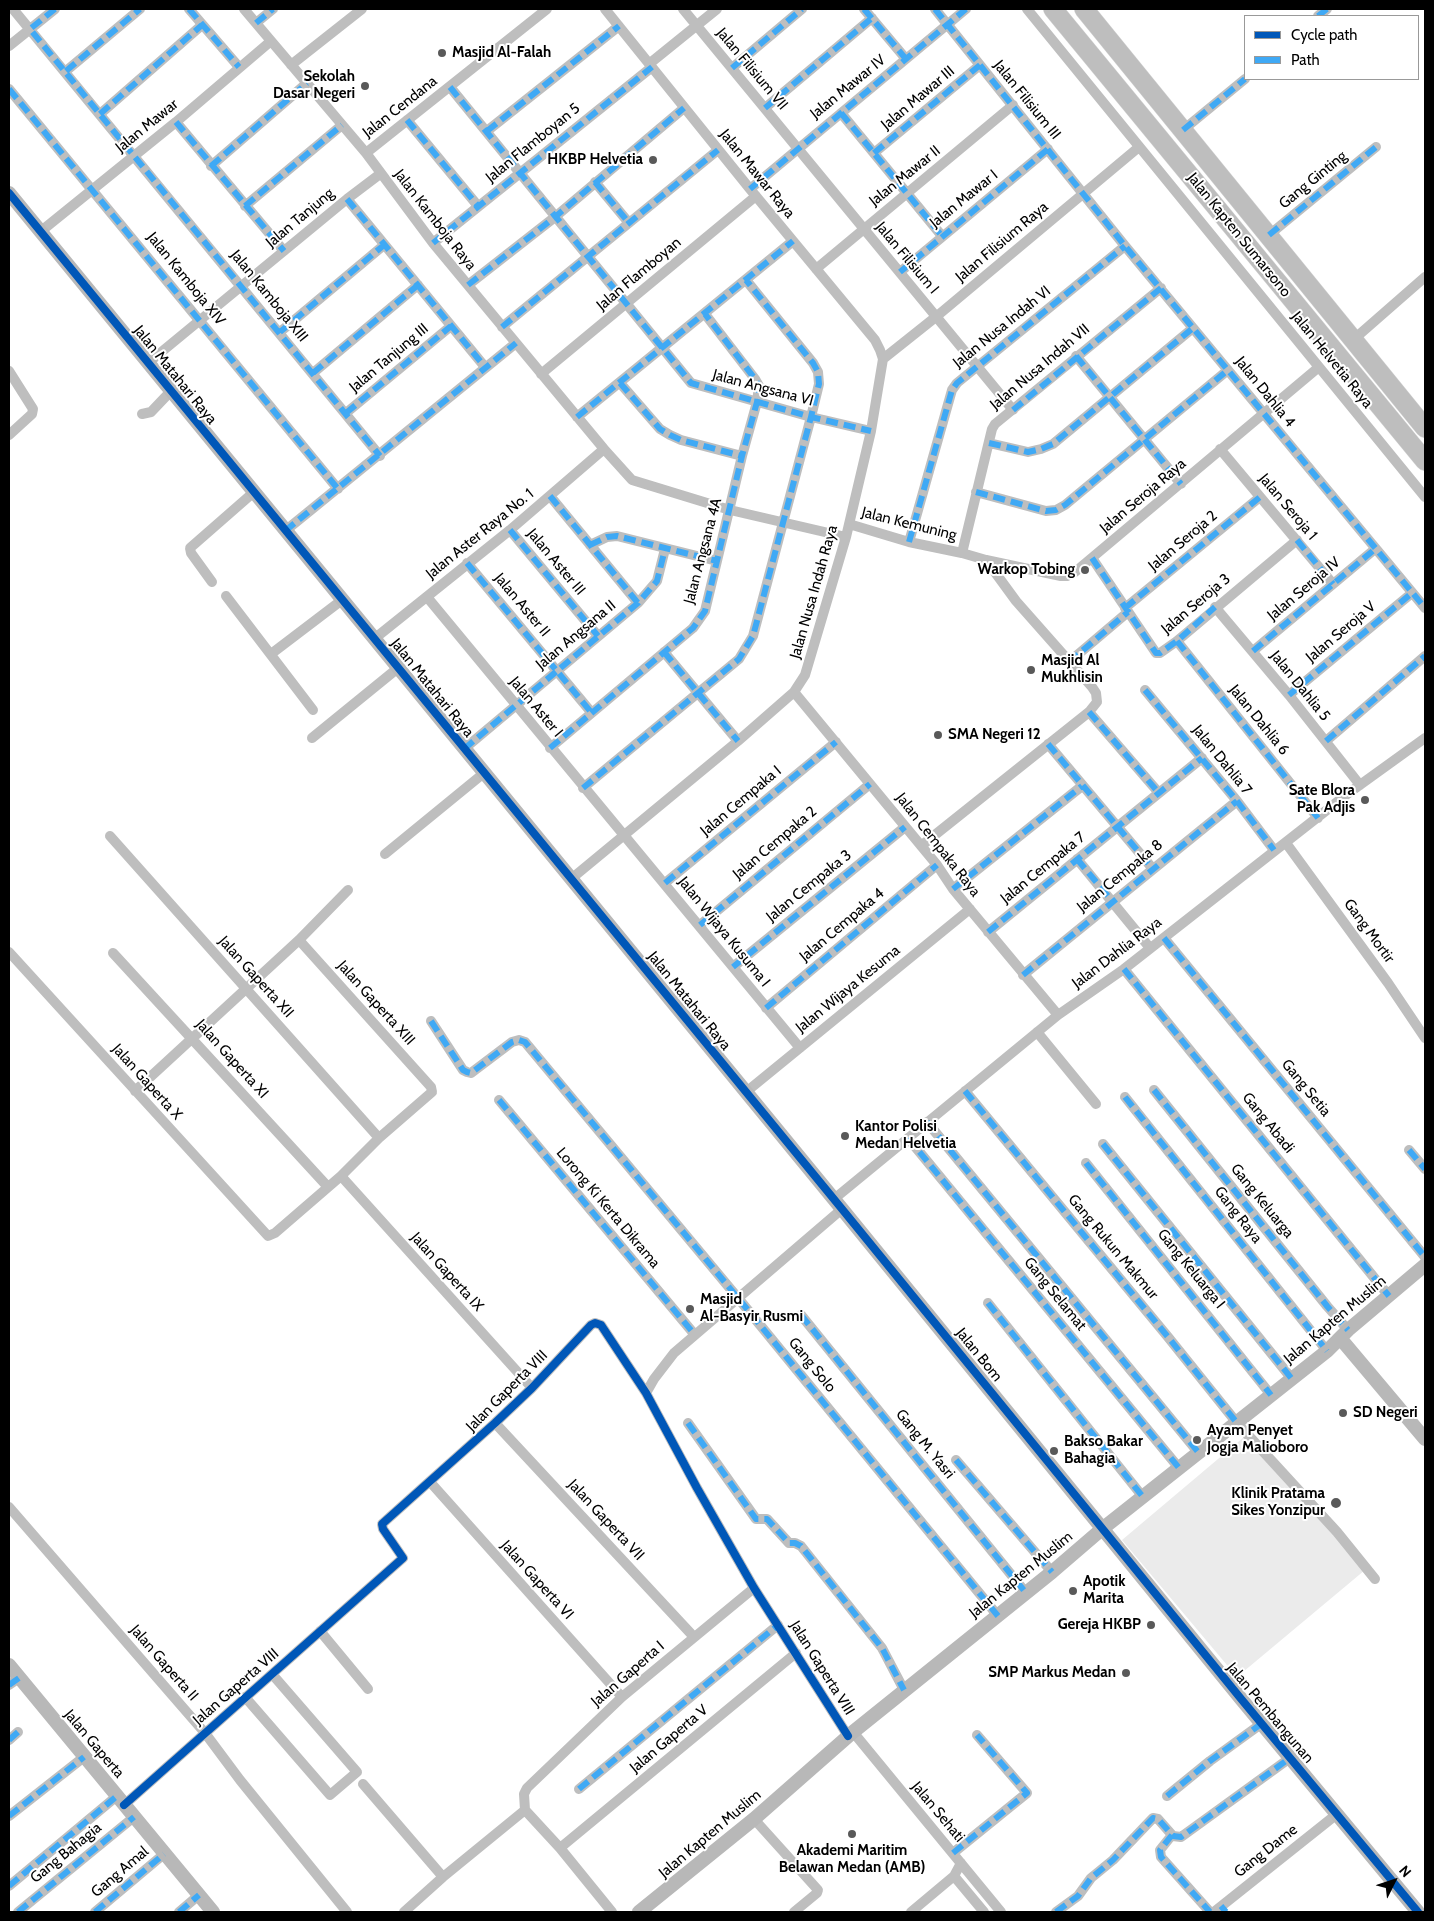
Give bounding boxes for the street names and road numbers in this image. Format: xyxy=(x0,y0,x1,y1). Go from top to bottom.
street label: Jalan Filisium VII xyxy=(712,24,792,114)
street label: Jalan Mawar IV xyxy=(807,51,889,123)
street label: Jalan Filisium III xyxy=(990,57,1064,143)
street label: Jalan Mawar III xyxy=(878,62,958,134)
street label: Jalan Cendana xyxy=(359,72,441,142)
street label: Jalan Mawar xyxy=(112,95,182,157)
street label: Jalan Flamboyan 5 xyxy=(482,99,584,187)
street label: Jalan Mawar Raya xyxy=(716,126,798,222)
street label: Jalan Mawar II xyxy=(866,142,944,210)
street label: Gang Ginting xyxy=(1275,147,1351,213)
street label: Jalan Kamboja Raya xyxy=(390,166,480,274)
street label: Jalan Mawar I xyxy=(926,166,1002,232)
street label: Jalan Kapten Sumarsono xyxy=(1183,169,1295,301)
street label: Jalan Tanjung xyxy=(262,184,338,252)
street label: Jalan Filisium Raya xyxy=(952,198,1052,286)
street label: Jalan Filisium I xyxy=(872,218,942,298)
street label: Jalan Kamboja XIV xyxy=(143,229,229,329)
street label: Jalan Flamboyan xyxy=(593,233,685,315)
street label: Jalan Kamboja XIII xyxy=(226,246,312,346)
street label: Jalan Nusa Indah VI xyxy=(950,282,1054,372)
street label: Jalan Helvetia Raya xyxy=(1288,308,1376,412)
street label: Jalan Tanjung III xyxy=(346,320,432,396)
street label: Jalan Nusa Indah VII xyxy=(987,320,1093,414)
street label: Jalan Matahari Raya xyxy=(130,322,220,428)
street label: Jalan Dahlia 4 xyxy=(1231,353,1299,431)
street label: Jalan Angsana VI xyxy=(711,366,815,410)
street label: Jalan Seroja Raya xyxy=(1096,455,1190,537)
street label: Jalan Seroja 1 xyxy=(1255,470,1321,544)
street label: Jalan Aster Raya No. 1 xyxy=(422,485,538,583)
street label: Jalan Angsana 4A xyxy=(680,496,726,606)
street label: Jalan Kemuning xyxy=(860,503,958,545)
street label: Jalan Seroja 2 xyxy=(1145,507,1221,575)
street label: Jalan Nusa Indah Raya xyxy=(786,523,842,661)
street label: Jalan Aster III xyxy=(523,525,589,599)
street label: Jalan Seroja IV xyxy=(1264,553,1344,625)
street label: Jalan Aster II xyxy=(490,570,554,640)
street label: Jalan Seroja 3 xyxy=(1158,570,1234,638)
street label: Jalan Angsana II xyxy=(532,596,620,674)
street label: Jalan Seroja V xyxy=(1302,598,1380,666)
street label: Jalan Matahari Raya xyxy=(387,635,477,741)
street label: Jalan Dahlia 5 xyxy=(1266,647,1334,725)
street label: Jalan Aster I xyxy=(506,673,566,741)
street label: Jalan Dahlia 6 xyxy=(1225,681,1293,759)
street label: Jalan Dahlia 7 xyxy=(1188,722,1256,798)
street label: Jalan Cempaka I xyxy=(697,762,785,840)
street label: Jalan Cempaka Raya xyxy=(892,790,984,900)
street label: Jalan Cempaka 2 xyxy=(729,803,821,883)
street label: Jalan Cempaka 7 xyxy=(997,828,1089,908)
street label: Jalan Cempaka 8 xyxy=(1073,836,1167,916)
street label: Jalan Cempaka 3 xyxy=(763,846,855,926)
street label: Jalan Wijaya Kusuma I xyxy=(674,873,774,991)
street label: Jalan Cempaka 4 xyxy=(796,884,888,966)
street label: Gang Mortir xyxy=(1340,896,1398,966)
street label: Jalan Dahlia Raya xyxy=(1069,914,1165,992)
street label: Jalan Gaperta XII xyxy=(215,932,297,1022)
street label: Jalan Wijaya Kesuma xyxy=(792,941,904,1037)
street label: Jalan Matahari Raya xyxy=(644,948,734,1054)
street label: Jalan Gaperta XIII xyxy=(333,957,419,1049)
street label: Jalan Gaperta XI xyxy=(192,1016,272,1102)
street label: Jalan Gaperta X xyxy=(108,1040,186,1124)
street label: Gang Setia xyxy=(1277,1056,1335,1120)
street label: Gang Abadi xyxy=(1238,1089,1298,1157)
street label: Lorong Ki Kerta Dikrama xyxy=(552,1144,664,1272)
street label: Gang Keluarga xyxy=(1227,1160,1297,1242)
street label: Gang Raya xyxy=(1210,1183,1266,1247)
street label: Gang Rukun Makmur xyxy=(1064,1191,1162,1303)
street label: Gang Keluarga I xyxy=(1153,1226,1229,1312)
street label: Jalan Gaperta IX xyxy=(407,1229,487,1315)
street label: Gang Selamat xyxy=(1020,1254,1090,1334)
street label: Jalan Kapten Muslim xyxy=(1280,1272,1390,1368)
street label: Jalan Bom xyxy=(952,1325,1006,1385)
street label: Gang Solo xyxy=(784,1334,840,1396)
street label: Jalan Gaperta VIII xyxy=(463,1347,551,1435)
street label: Gang M. Yasri xyxy=(892,1406,958,1482)
street label: Jalan Gaperta VII xyxy=(564,1476,648,1564)
street label: Jalan Kapten Muslim xyxy=(966,1528,1076,1622)
street label: Jalan Gaperta VI xyxy=(497,1537,577,1623)
street label: Jalan Gaperta VIII xyxy=(786,1618,858,1718)
street label: Jalan Gaperta II xyxy=(126,1621,202,1705)
street label: Jalan Gaperta I xyxy=(588,1637,668,1711)
street label: Jalan Gaperta VIII xyxy=(189,1645,283,1729)
street label: Jalan Pembangunan xyxy=(1223,1659,1317,1767)
street label: Jalan Gaperta V xyxy=(626,1701,712,1777)
street label: Jalan Gaperta xyxy=(60,1706,128,1782)
street label: Jalan Sehati xyxy=(908,1778,968,1846)
street label: Jalan Kapten Muslim xyxy=(655,1786,765,1882)
street label: Gang Bahagia xyxy=(27,1819,105,1887)
street label: Gang Dame xyxy=(1231,1821,1301,1881)
street label: Gang Amal xyxy=(88,1843,152,1901)

